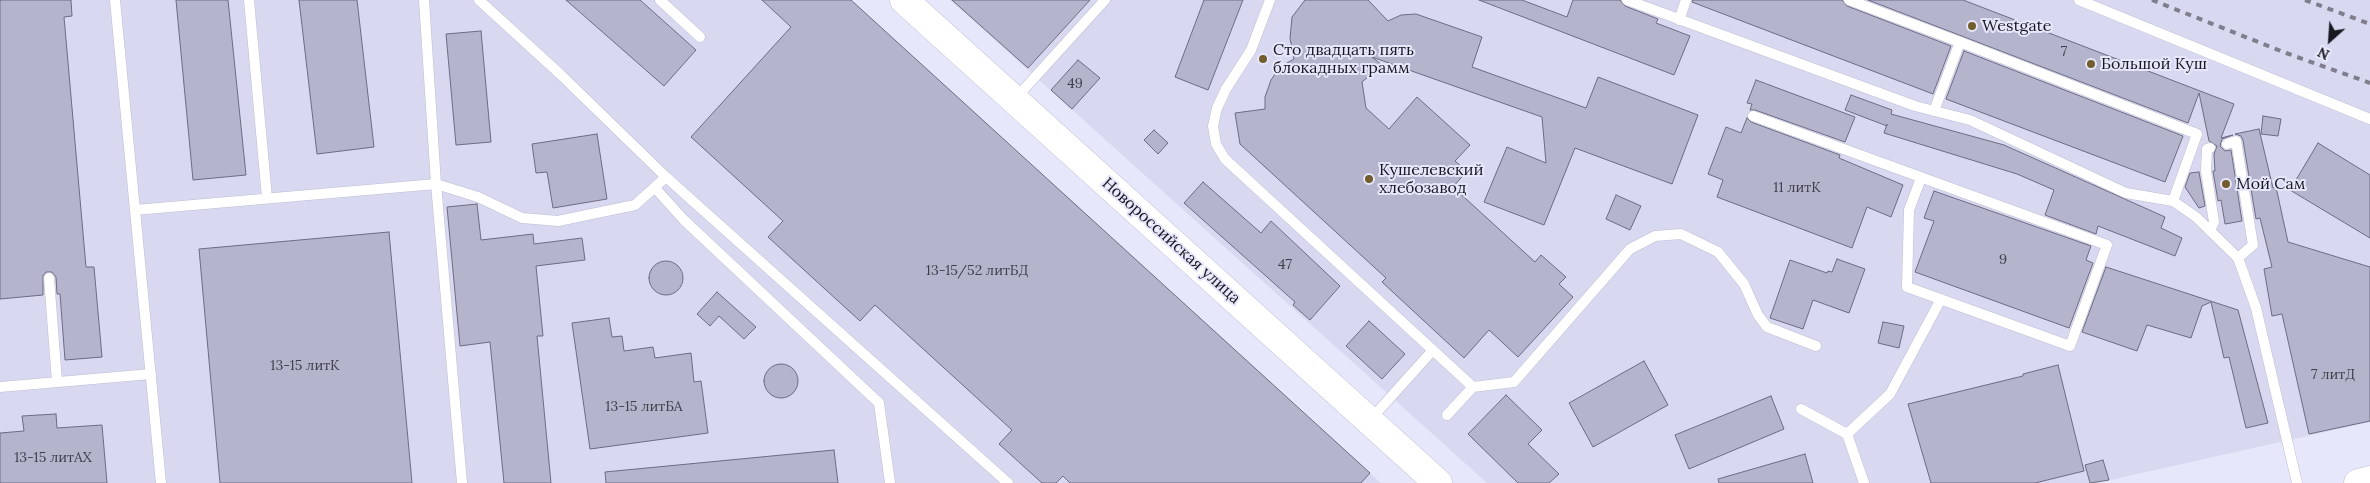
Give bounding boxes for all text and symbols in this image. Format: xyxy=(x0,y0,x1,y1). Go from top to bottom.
north arrow xyxy=(2305,15,2355,65)
place label: Westgate xyxy=(1982,16,2051,36)
marker: Westgate xyxy=(1966,20,1978,32)
place label: Сто двадцать пять блокадных грамм xyxy=(1273,40,1414,78)
text: N xyxy=(2315,43,2332,64)
house number: 7 xyxy=(2061,44,2067,60)
marker: Сто двадцать пять блокадных грамм xyxy=(1257,53,1269,65)
place label: Большой Куш xyxy=(2101,54,2207,74)
marker: Большой Куш xyxy=(2085,58,2097,70)
house number: 49 xyxy=(1067,76,1083,92)
place label: Кушелевский хлебозавод xyxy=(1379,160,1484,198)
marker: Кушелевский хлебозавод xyxy=(1363,173,1375,185)
street label: Новороссийская улица xyxy=(1098,174,1244,308)
place label: Мой Сам xyxy=(2236,174,2306,194)
marker: Мой Сам xyxy=(2220,178,2232,190)
house number: 11 литК xyxy=(1773,180,1821,196)
house number: 9 xyxy=(1999,252,2007,268)
house number: 47 xyxy=(1278,257,1292,273)
house number: 13-15/52 литБД xyxy=(926,263,1028,279)
house number: 13-15 литК xyxy=(270,358,340,374)
house number: 7 литД xyxy=(2311,367,2355,383)
house number: 13-15 литБА xyxy=(605,399,683,415)
house number: 13-15 литАХ xyxy=(14,450,92,466)

